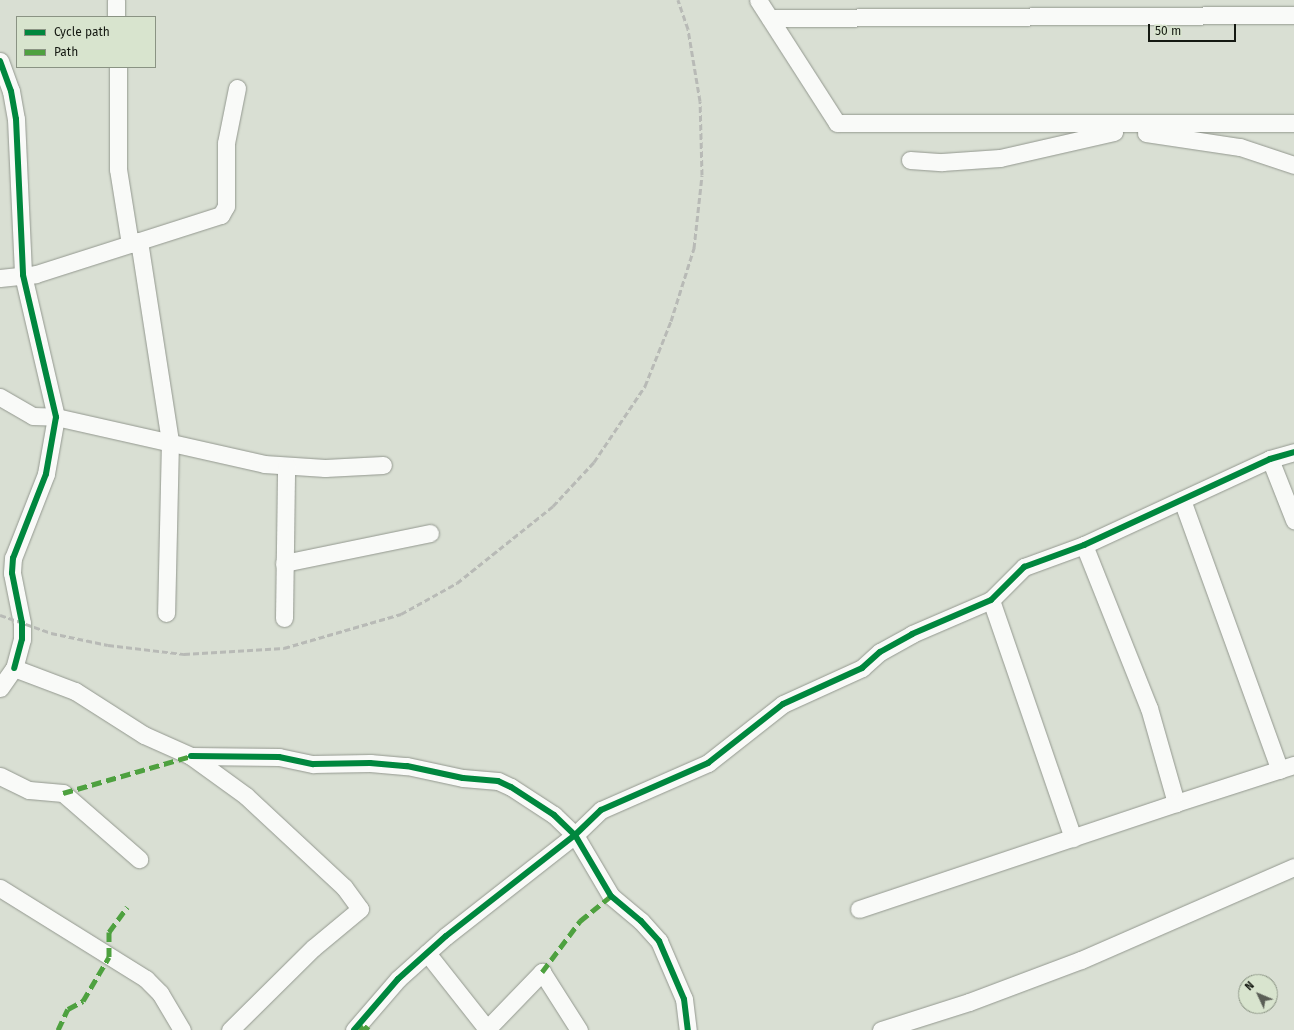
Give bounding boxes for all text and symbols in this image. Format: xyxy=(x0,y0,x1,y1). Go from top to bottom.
legend xyxy=(16,16,156,68)
scale bar xyxy=(1150,16,1238,42)
text: 50 m xyxy=(1155,24,1181,38)
text: Cycle path xyxy=(54,25,110,39)
text: Path xyxy=(54,45,78,59)
north arrow xyxy=(1238,974,1278,1014)
text: N xyxy=(1243,979,1257,993)

